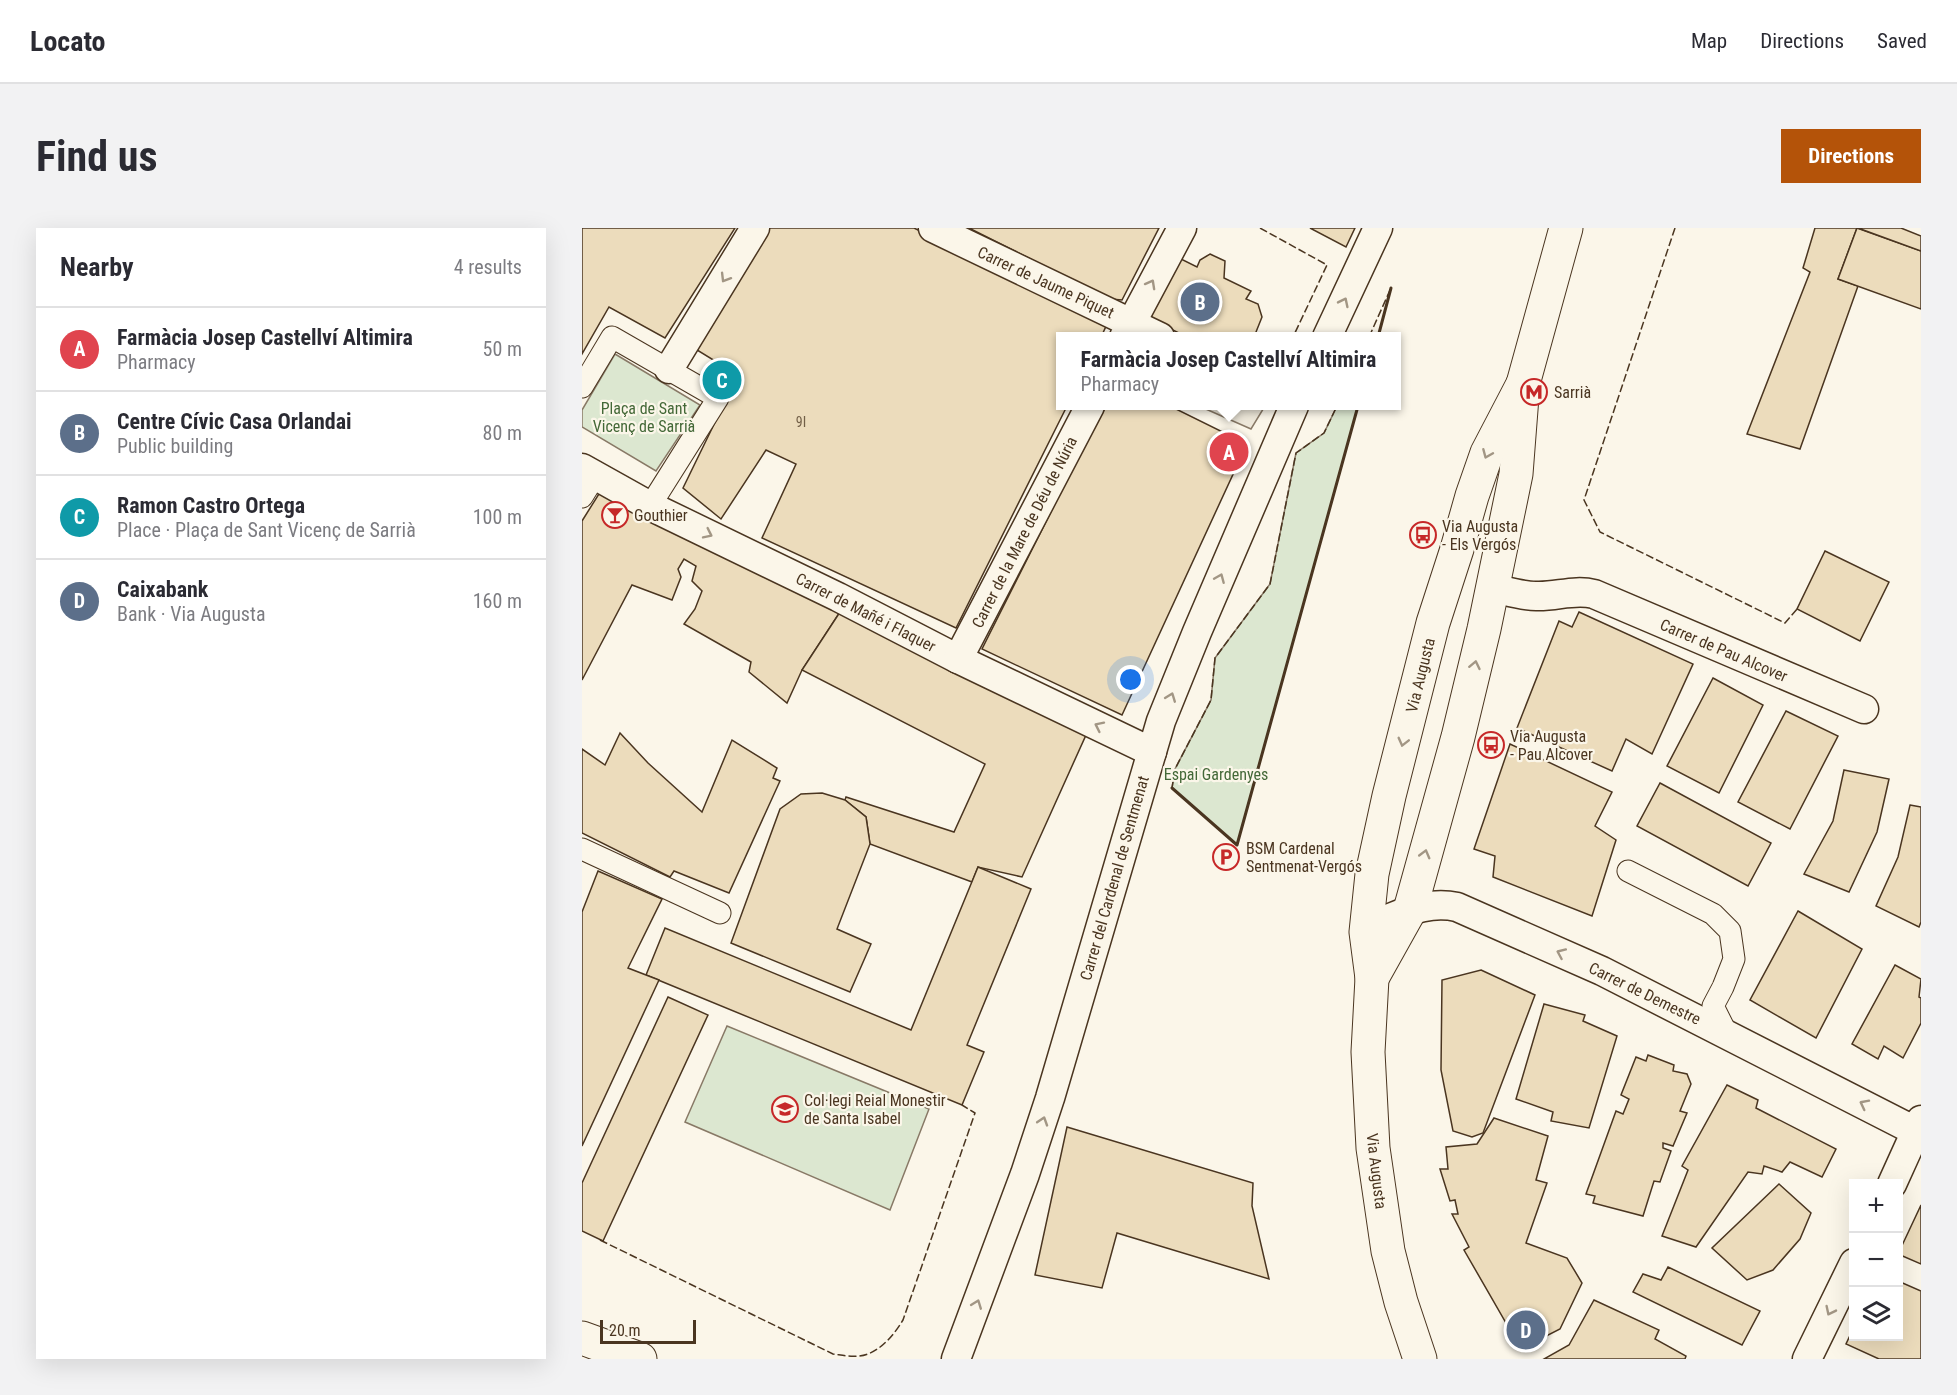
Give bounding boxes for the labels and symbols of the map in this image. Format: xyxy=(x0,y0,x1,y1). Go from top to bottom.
street label: Carrer de Jaume Piquet xyxy=(975,242,1117,323)
one-way arrow xyxy=(721,272,732,282)
one-way arrow xyxy=(1144,280,1155,291)
pin: B xyxy=(1180,280,1220,325)
one-way arrow xyxy=(1337,297,1349,308)
pin: C xyxy=(702,358,742,402)
metro station icon: Sarrià xyxy=(1519,377,1549,407)
place label: Sarrià xyxy=(1554,383,1591,402)
park label: Plaça de Sant Vicenç de Sarrià xyxy=(593,399,695,436)
house number: 9I xyxy=(796,414,806,430)
pin: A xyxy=(1210,430,1248,474)
street label: Carrer de la Mare de Déu de Núria xyxy=(968,433,1081,631)
one-way arrow xyxy=(1482,448,1494,459)
bar icon: Gouthier xyxy=(600,500,630,530)
place label: Gouthier xyxy=(634,506,688,525)
place label: Via Augusta - Els Vergós xyxy=(1442,517,1518,554)
bus stop icon: Via Augusta - Els Vergós xyxy=(1408,520,1438,550)
one-way arrow xyxy=(702,527,713,539)
street label: Carrer de Mañé i Flaquer xyxy=(793,569,939,656)
one-way arrow xyxy=(1213,574,1225,585)
street label: Carrer de Pau Alcover xyxy=(1657,615,1791,686)
street label: Via Augusta xyxy=(1402,636,1439,714)
one-way arrow xyxy=(1468,660,1481,670)
your location xyxy=(1116,665,1145,694)
one-way arrow xyxy=(1163,692,1176,703)
one-way arrow xyxy=(1094,722,1105,734)
place label: Via Augusta - Pau Alcover xyxy=(1510,727,1593,764)
bus stop icon: Via Augusta - Pau Alcover xyxy=(1476,730,1506,760)
one-way arrow xyxy=(1397,737,1410,747)
park label: Espai Gardenyes xyxy=(1164,765,1268,784)
street label: Carrer del Cardenal de Sentmenat xyxy=(1076,773,1153,983)
place label: BSM Cardenal Sentmenat-Vergós xyxy=(1246,839,1362,876)
parking icon: BSM Cardenal Sentmenat-Vergós xyxy=(1211,842,1241,872)
one-way arrow xyxy=(1418,849,1431,859)
one-way arrow xyxy=(1557,948,1568,960)
street label: Carrer de Demestre xyxy=(1586,958,1704,1029)
place label: Col·legi Reial Monestir de Santa Isabel xyxy=(804,1091,946,1128)
school or university icon: Col·legi Reial Monestir de Santa Isabel xyxy=(770,1094,800,1124)
one-way arrow xyxy=(1860,1100,1870,1111)
one-way arrow xyxy=(1035,1116,1048,1127)
street label: Via Augusta xyxy=(1362,1132,1391,1210)
one-way arrow xyxy=(969,1300,982,1310)
one-way arrow xyxy=(1826,1305,1838,1316)
pin: D xyxy=(1506,1308,1546,1352)
scale bar xyxy=(600,1317,696,1344)

